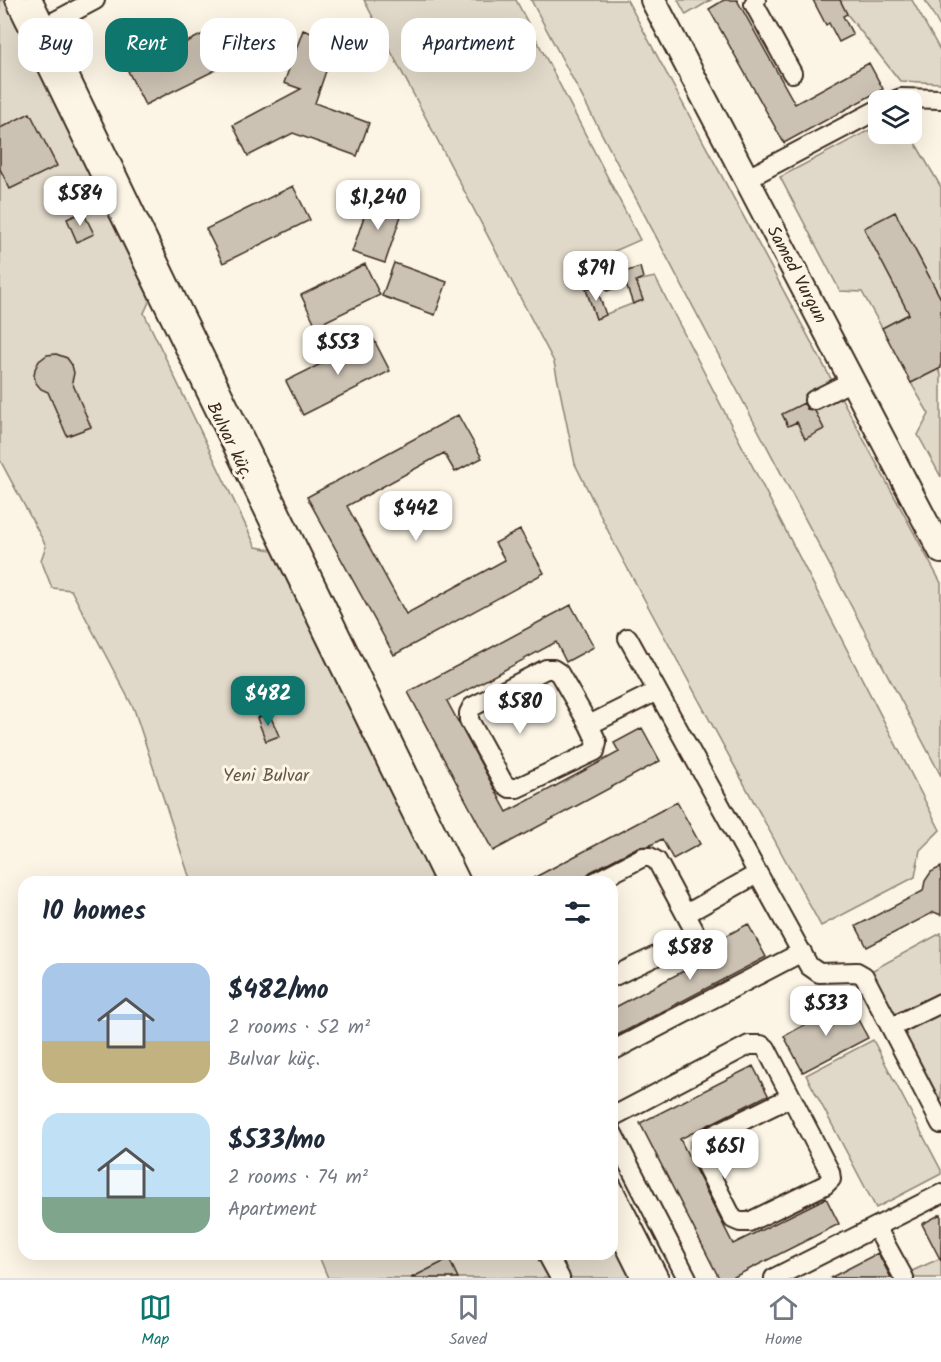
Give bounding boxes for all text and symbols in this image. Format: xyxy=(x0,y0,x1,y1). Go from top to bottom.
chip: Buy xyxy=(18,18,93,72)
chip: Rent xyxy=(105,18,188,72)
chip: Filters xyxy=(200,18,297,72)
chip: New xyxy=(309,18,389,72)
chip: Apartment xyxy=(401,18,536,72)
map controls xyxy=(868,90,922,144)
button: layers xyxy=(868,90,922,144)
pin: $584 xyxy=(44,176,116,227)
text: $584 xyxy=(58,179,102,211)
pin: $1,240 xyxy=(329,180,427,231)
text: $1,240 xyxy=(350,183,406,215)
street label: Samed Vurgun xyxy=(758,221,834,329)
pin: $791 xyxy=(560,251,632,302)
text: $791 xyxy=(577,254,615,286)
pin: $553 xyxy=(302,325,374,376)
text: $553 xyxy=(316,328,360,360)
street label: Bulvar küç. xyxy=(198,397,260,485)
pin: $442 xyxy=(380,491,452,542)
text: $442 xyxy=(393,494,439,526)
pin: $482 xyxy=(232,676,304,727)
text: $482 xyxy=(245,679,291,711)
pin: $580 xyxy=(484,684,556,735)
text: $580 xyxy=(498,687,542,719)
park label: Yeni Bulvar xyxy=(223,762,310,791)
text: 10 homes xyxy=(42,891,146,933)
icon: filters xyxy=(561,896,594,929)
pin: $588 xyxy=(654,930,726,981)
text: $588 xyxy=(667,933,713,965)
text: $482/mo xyxy=(228,970,329,1012)
pin: $533 xyxy=(790,986,862,1037)
icon: home xyxy=(90,987,162,1059)
text: $533 xyxy=(804,989,848,1021)
text: 2 rooms · 52 m² xyxy=(228,1012,370,1044)
text: Bulvar küç. xyxy=(228,1044,320,1076)
text: $533/mo xyxy=(228,1120,325,1162)
pin: $651 xyxy=(689,1129,761,1180)
text: $651 xyxy=(706,1132,744,1164)
icon: home xyxy=(90,1137,162,1209)
text: 2 rooms · 74 m² xyxy=(228,1162,368,1194)
text: Apartment xyxy=(228,1194,317,1226)
tab: Map xyxy=(139,1291,172,1352)
tab: Saved xyxy=(449,1291,487,1352)
tab: Home xyxy=(764,1291,802,1352)

